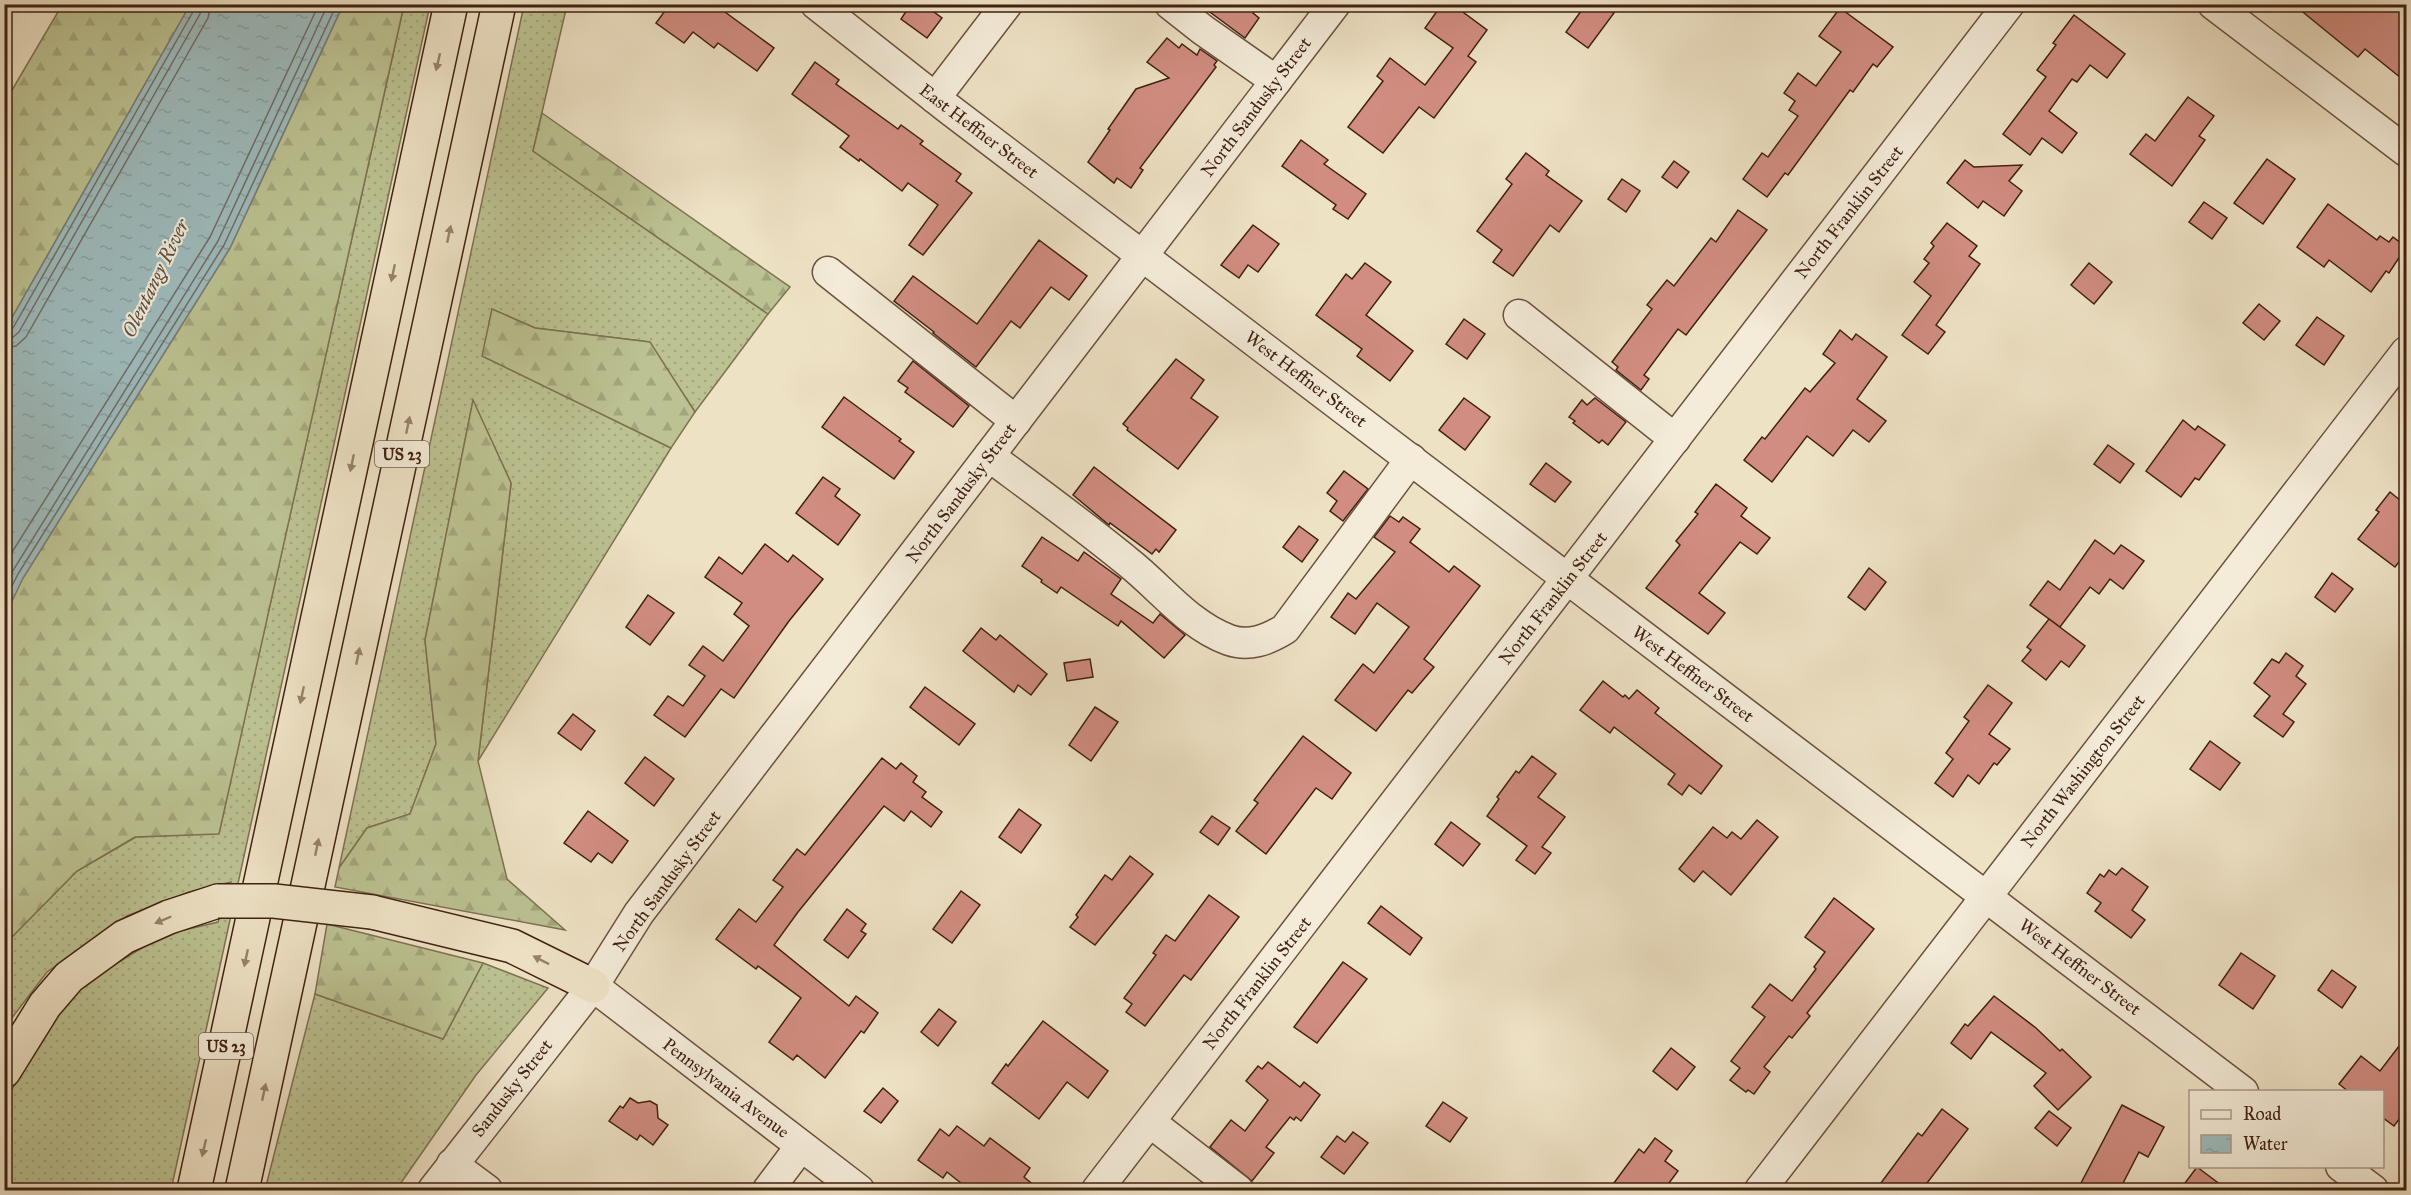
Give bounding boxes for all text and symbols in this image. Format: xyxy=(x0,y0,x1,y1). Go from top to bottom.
street label: North Sandusky Street xyxy=(1196,32,1316,181)
one-way arrow xyxy=(433,52,443,71)
street label: East Heffner Street xyxy=(915,79,1043,183)
street label: North Franklin Street xyxy=(1790,140,1908,283)
water label: Olentangy River xyxy=(116,214,195,341)
one-way arrow xyxy=(445,225,455,243)
one-way arrow xyxy=(387,263,397,282)
street label: West Heffner Street xyxy=(1241,326,1372,432)
one-way arrow xyxy=(404,415,413,434)
street label: North Sandusky Street xyxy=(901,418,1021,567)
road number: US 23 xyxy=(375,441,429,467)
one-way arrow xyxy=(347,454,356,473)
street label: North Franklin Street xyxy=(1494,526,1612,669)
street label: West Heffner Street xyxy=(1628,621,1759,727)
one-way arrow xyxy=(354,647,363,666)
one-way arrow xyxy=(297,686,306,705)
street label: North Washington Street xyxy=(2016,689,2151,853)
street label: North Sandusky Street xyxy=(608,806,726,956)
one-way arrow xyxy=(313,837,322,856)
street label: North Franklin Street xyxy=(1198,911,1316,1054)
street label: West Heffner Street xyxy=(2015,914,2146,1020)
one-way arrow xyxy=(154,915,171,924)
one-way arrow xyxy=(241,949,250,968)
one-way arrow xyxy=(532,955,549,965)
road number: US 23 xyxy=(199,1033,253,1059)
street label: Pennsylvania Avenue xyxy=(658,1033,794,1143)
street label: Sandusky Street xyxy=(467,1034,557,1141)
one-way arrow xyxy=(259,1083,269,1102)
legend xyxy=(2189,1090,2384,1168)
text: Road xyxy=(2243,1103,2281,1125)
text: Water xyxy=(2243,1133,2288,1155)
one-way arrow xyxy=(198,1139,208,1158)

